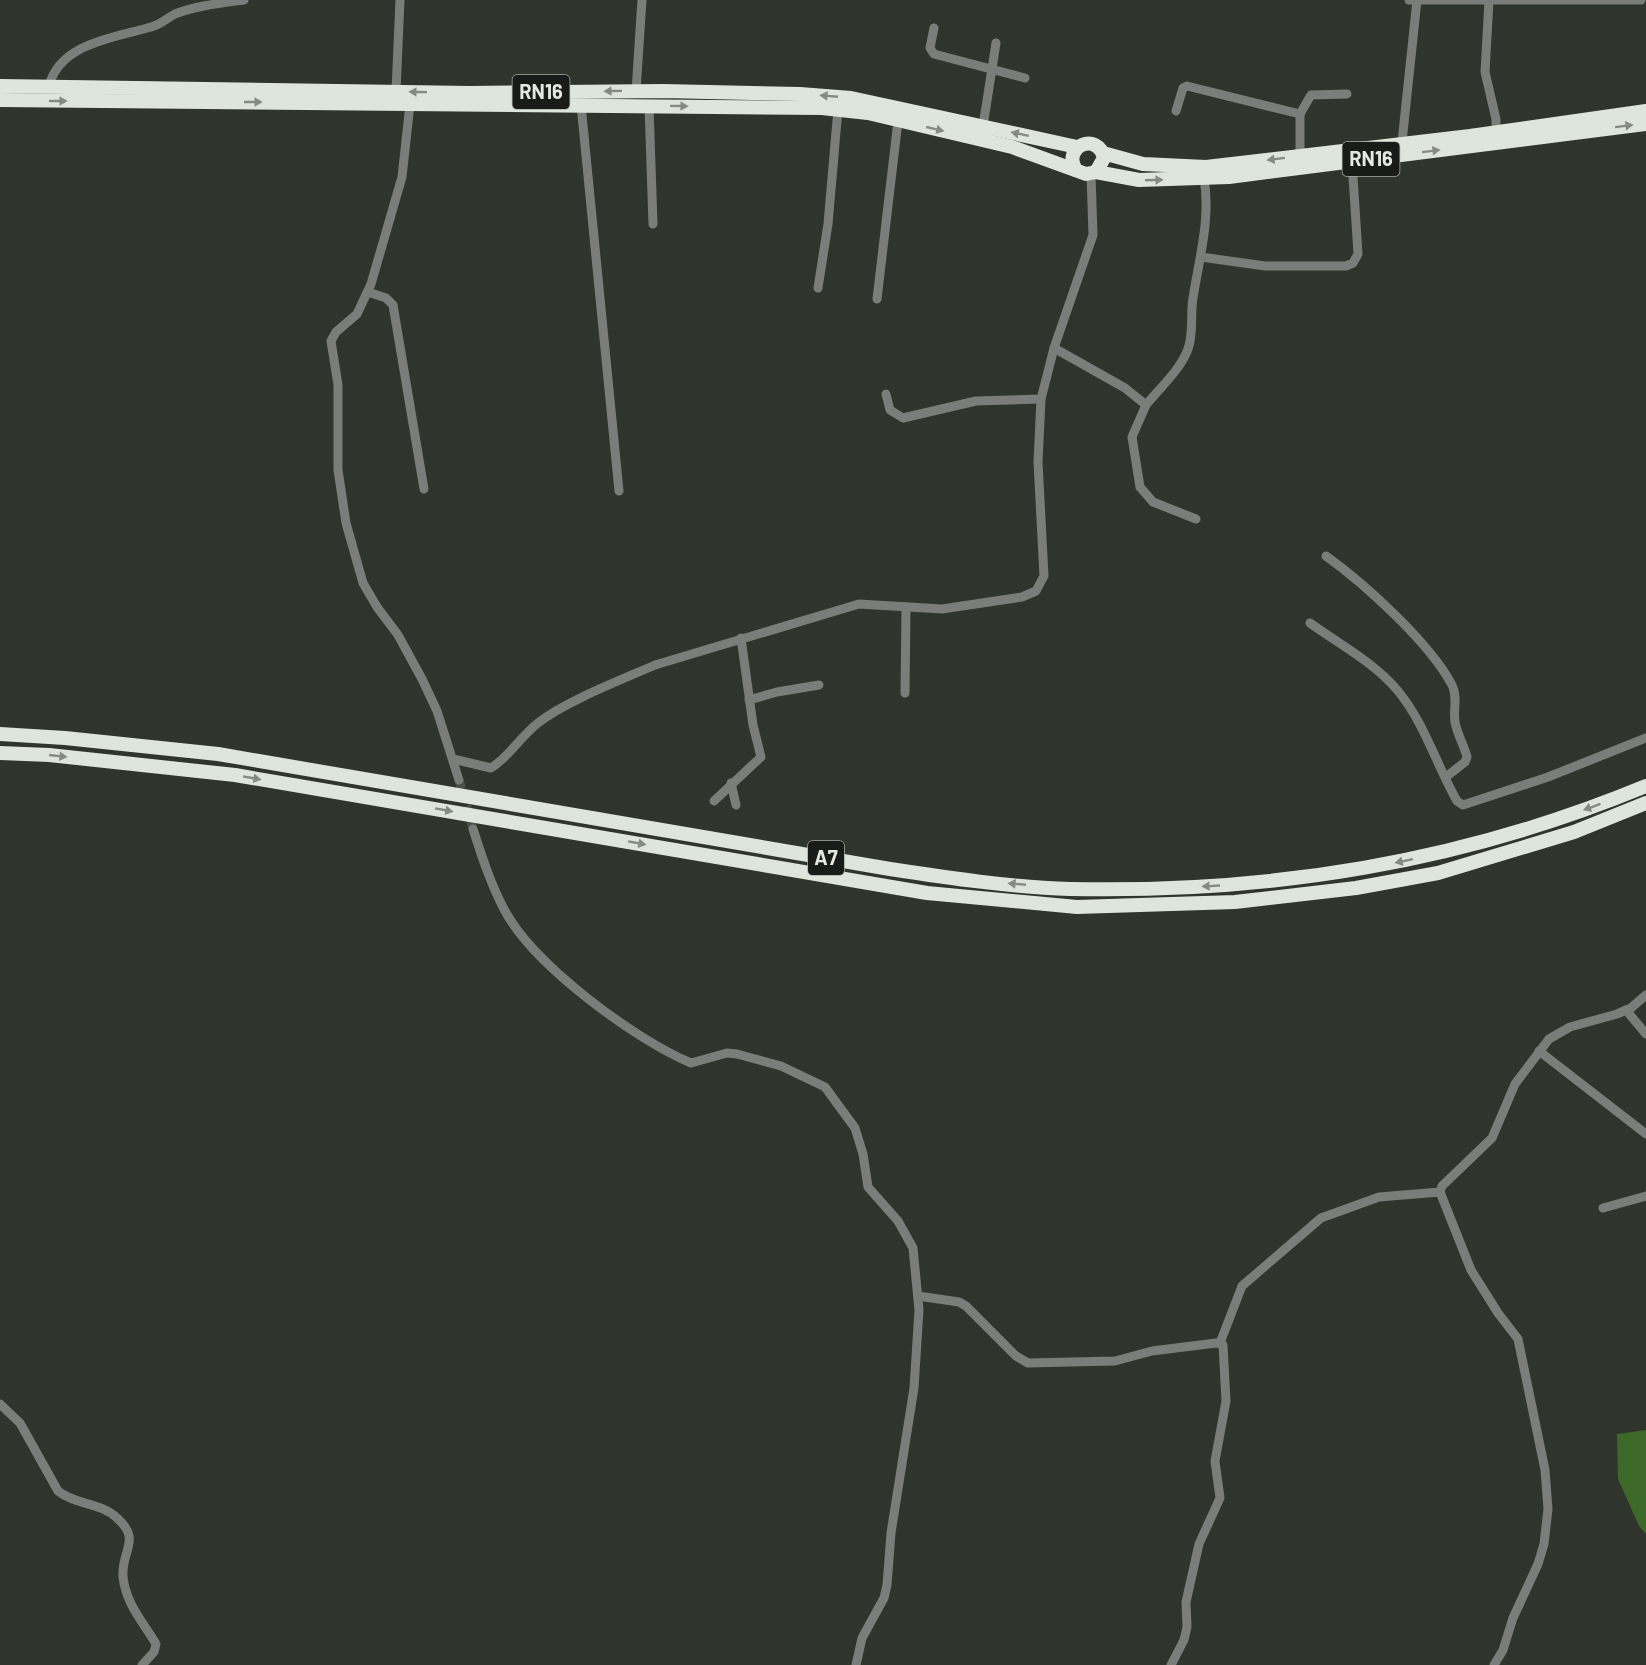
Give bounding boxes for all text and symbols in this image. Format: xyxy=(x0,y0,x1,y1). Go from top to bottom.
road number: RN16 xyxy=(512,75,570,109)
one-way arrow xyxy=(409,87,428,97)
one-way arrow xyxy=(604,87,623,96)
one-way arrow xyxy=(819,92,838,101)
one-way arrow xyxy=(49,96,68,106)
one-way arrow xyxy=(244,98,263,107)
one-way arrow xyxy=(670,101,689,111)
one-way arrow xyxy=(1615,122,1634,131)
one-way arrow xyxy=(926,125,944,135)
one-way arrow xyxy=(1011,129,1029,139)
road number: RN16 xyxy=(1342,142,1400,176)
one-way arrow xyxy=(1422,147,1441,156)
one-way arrow xyxy=(1266,154,1285,163)
one-way arrow xyxy=(1144,175,1163,184)
one-way arrow xyxy=(49,751,68,761)
one-way arrow xyxy=(243,773,262,782)
one-way arrow xyxy=(1582,802,1600,812)
one-way arrow xyxy=(435,806,454,815)
one-way arrow xyxy=(627,838,646,847)
road number: A7 xyxy=(808,841,844,875)
one-way arrow xyxy=(1395,857,1414,866)
one-way arrow xyxy=(1007,880,1026,889)
one-way arrow xyxy=(1202,881,1221,890)

